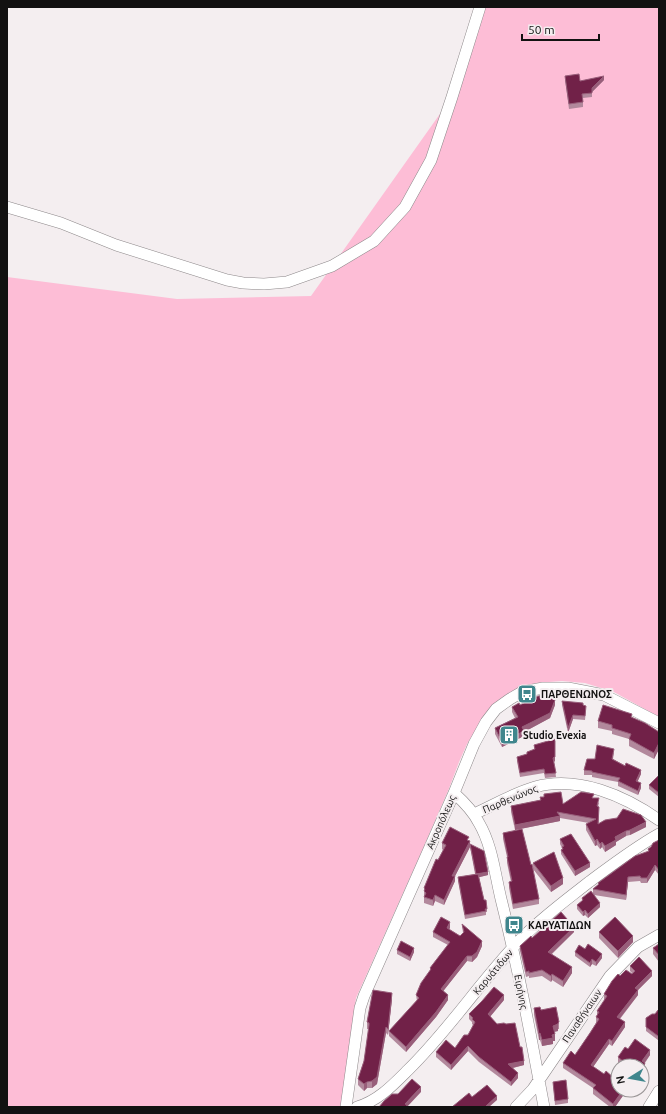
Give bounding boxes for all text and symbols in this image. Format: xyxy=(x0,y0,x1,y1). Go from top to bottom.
scale bar xyxy=(522,16,599,42)
text: 50 m xyxy=(528,23,555,36)
bus stop icon: ΠΑΡΘΕΝΩΝΟΣ xyxy=(516,683,538,705)
place label: ΠΑΡΘΕΝΩΝΟΣ xyxy=(541,689,612,700)
building icon: Studio Evexia xyxy=(498,724,520,746)
place label: Studio Evexia xyxy=(523,730,587,741)
street label: Παρθενώνος xyxy=(481,782,539,815)
street label: Ακροπόλεως xyxy=(424,793,458,851)
bus stop icon: ΚΑΡΥΑΤΙΔΩΝ xyxy=(503,914,525,936)
place label: ΚΑΡΥΑΤΙΔΩΝ xyxy=(528,920,591,931)
street label: Καρυάτιδων xyxy=(471,947,515,997)
street label: Ειρήνης xyxy=(512,974,530,1011)
street label: Παναθήναιων xyxy=(560,987,604,1045)
north arrow xyxy=(610,1058,650,1098)
text: N xyxy=(614,1075,627,1085)

